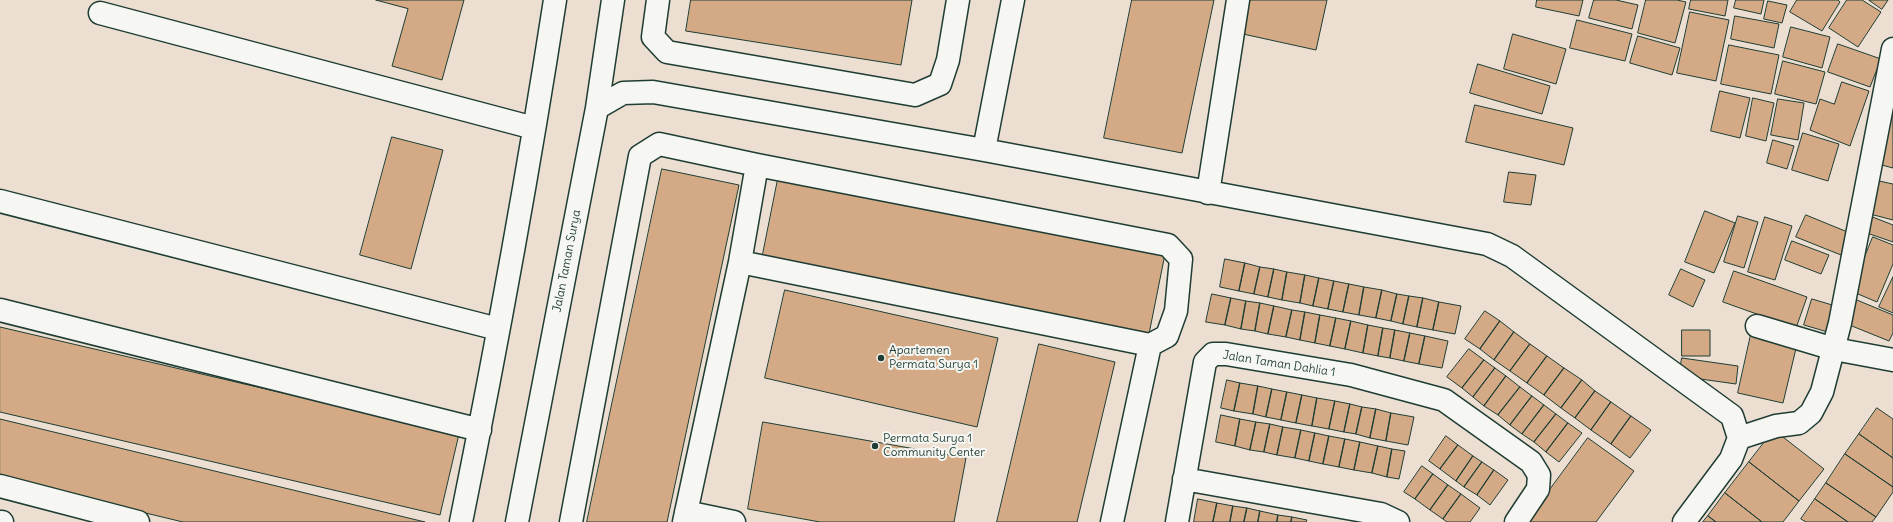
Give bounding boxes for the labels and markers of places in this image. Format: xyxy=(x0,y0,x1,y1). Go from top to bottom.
place label: Apartemen Permata Surya 1 xyxy=(889,344,978,372)
marker: Apartemen Permata Surya 1 xyxy=(876,353,886,363)
place label: Permata Surya 1 Community Center xyxy=(883,432,985,460)
marker: Permata Surya 1 Community Center xyxy=(870,441,880,451)

